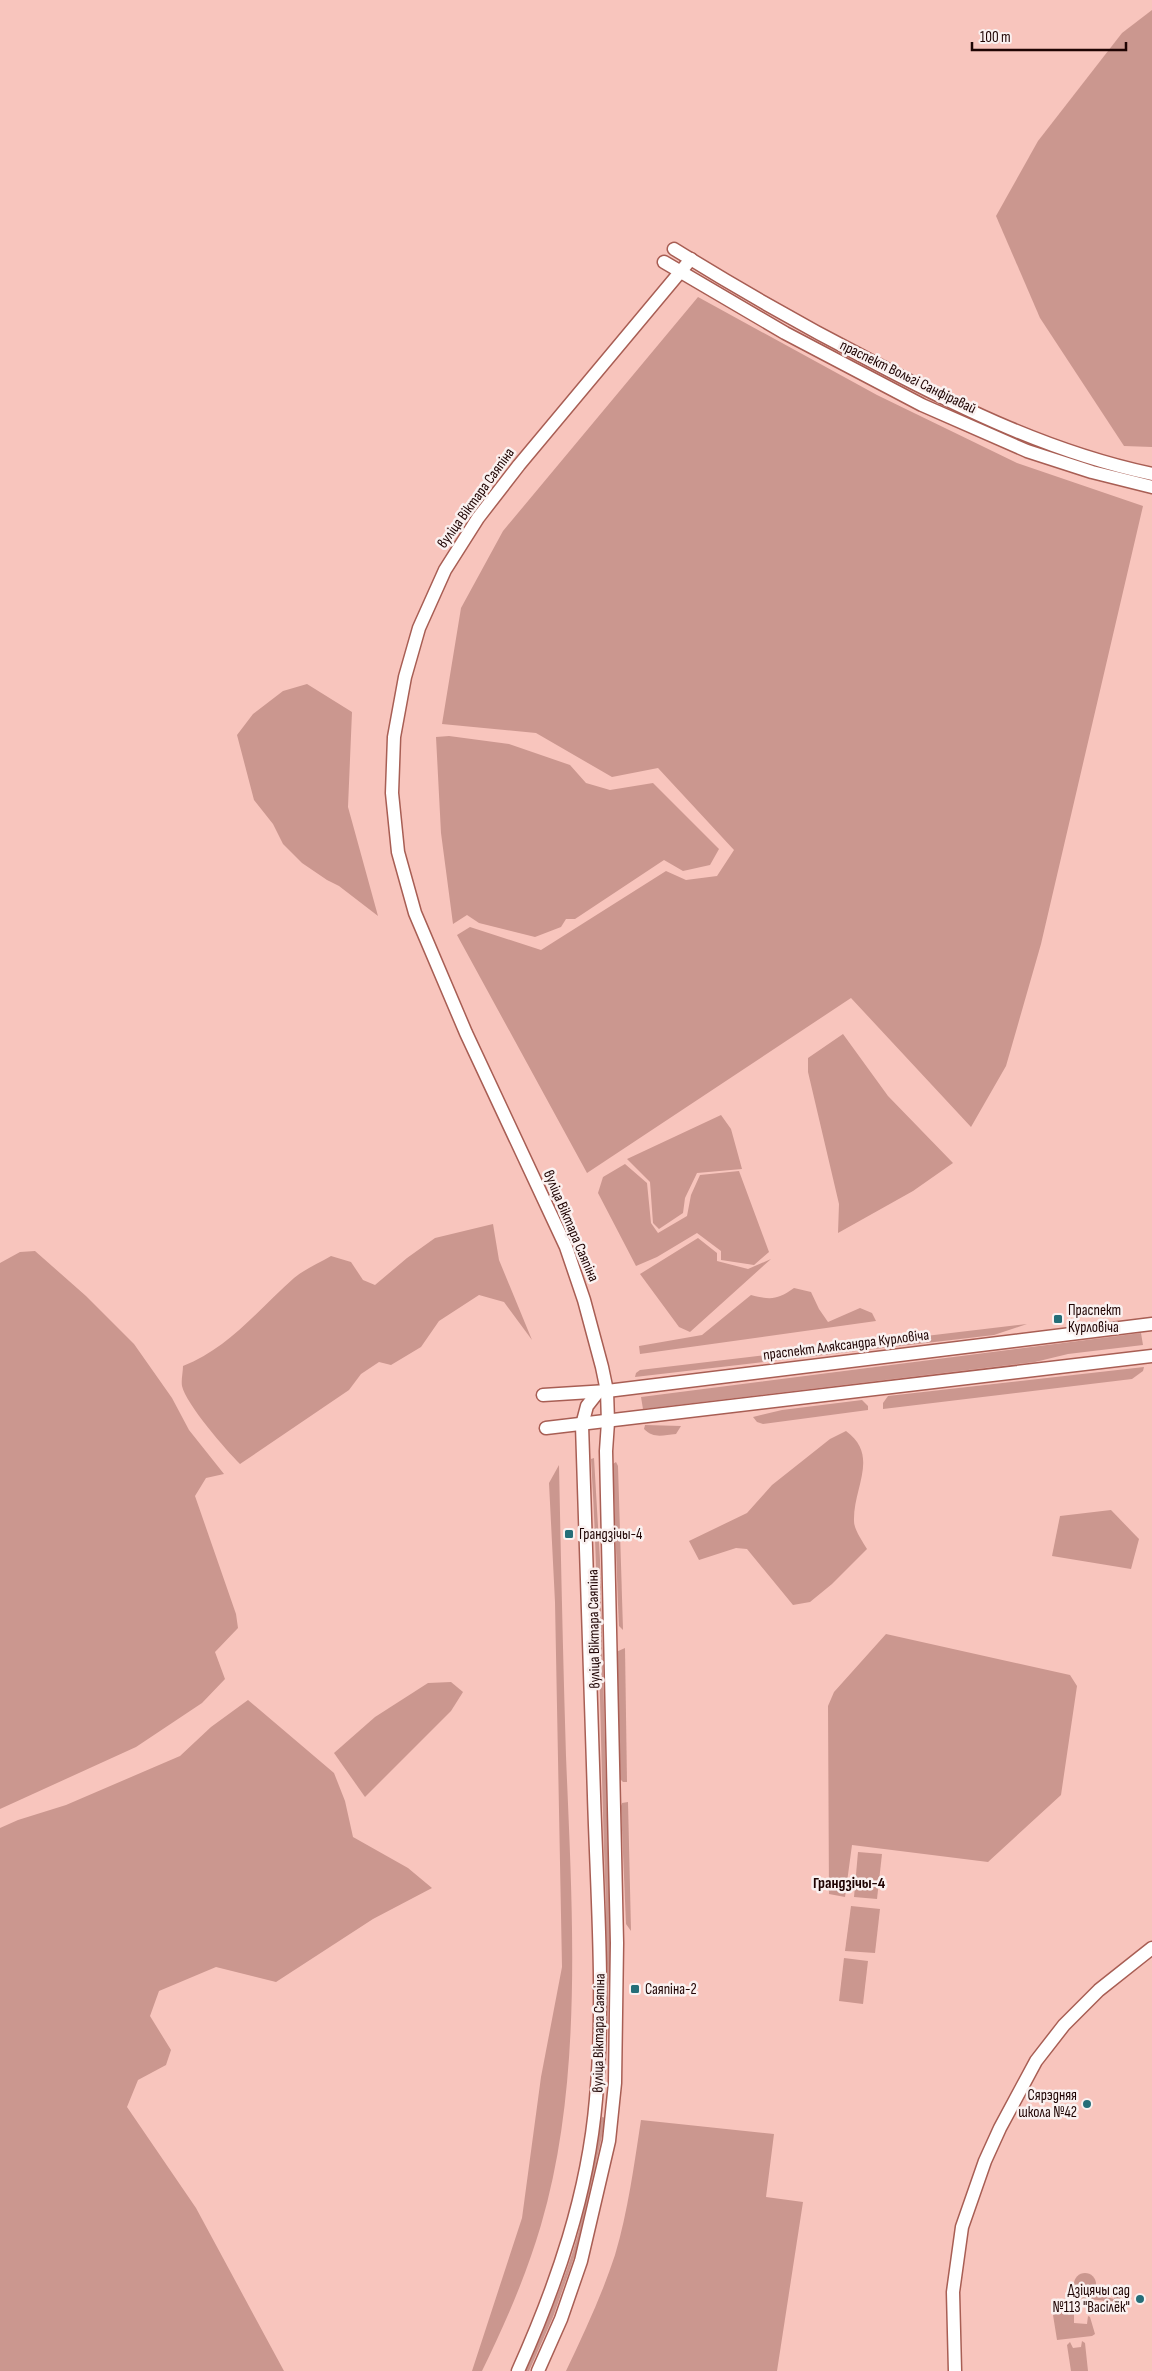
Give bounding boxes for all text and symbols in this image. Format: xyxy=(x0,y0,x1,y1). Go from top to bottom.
scale bar xyxy=(972,20,1126,52)
text: 100 m xyxy=(980,28,1011,47)
street label: праспект Вольгі Санфіравай xyxy=(837,336,979,418)
street label: вуліца Віктара Саяпіна xyxy=(433,444,519,552)
street label: вуліца Віктара Саяпіна xyxy=(539,1167,603,1285)
place label: Праспект Курловіча xyxy=(1068,1301,1121,1337)
marker: Праспект Курловіча xyxy=(1052,1313,1064,1325)
street label: праспект Аляксандра Курловіча xyxy=(762,1325,930,1365)
place label: Грандзічы-4 xyxy=(579,1525,642,1544)
marker: Грандзічы-4 xyxy=(563,1528,575,1540)
street label: вуліца Віктара Саяпіна xyxy=(583,1569,605,1689)
district label: Грандзічы-4 xyxy=(813,1874,886,1893)
street label: вуліца Віктара Саяпіна xyxy=(588,1973,610,2093)
place label: Саяпіна-2 xyxy=(645,1980,697,1999)
marker: Саяпіна-2 xyxy=(629,1983,641,1995)
place label: Сярэдняя школа №42 xyxy=(1018,2086,1077,2122)
marker: Сярэдняя школа №42 xyxy=(1081,2098,1093,2110)
place label: Дзіцячы сад №113 "Васілёк" xyxy=(1053,2281,1130,2317)
marker: Дзіцячы сад №113 "Васілёк" xyxy=(1134,2293,1146,2305)

